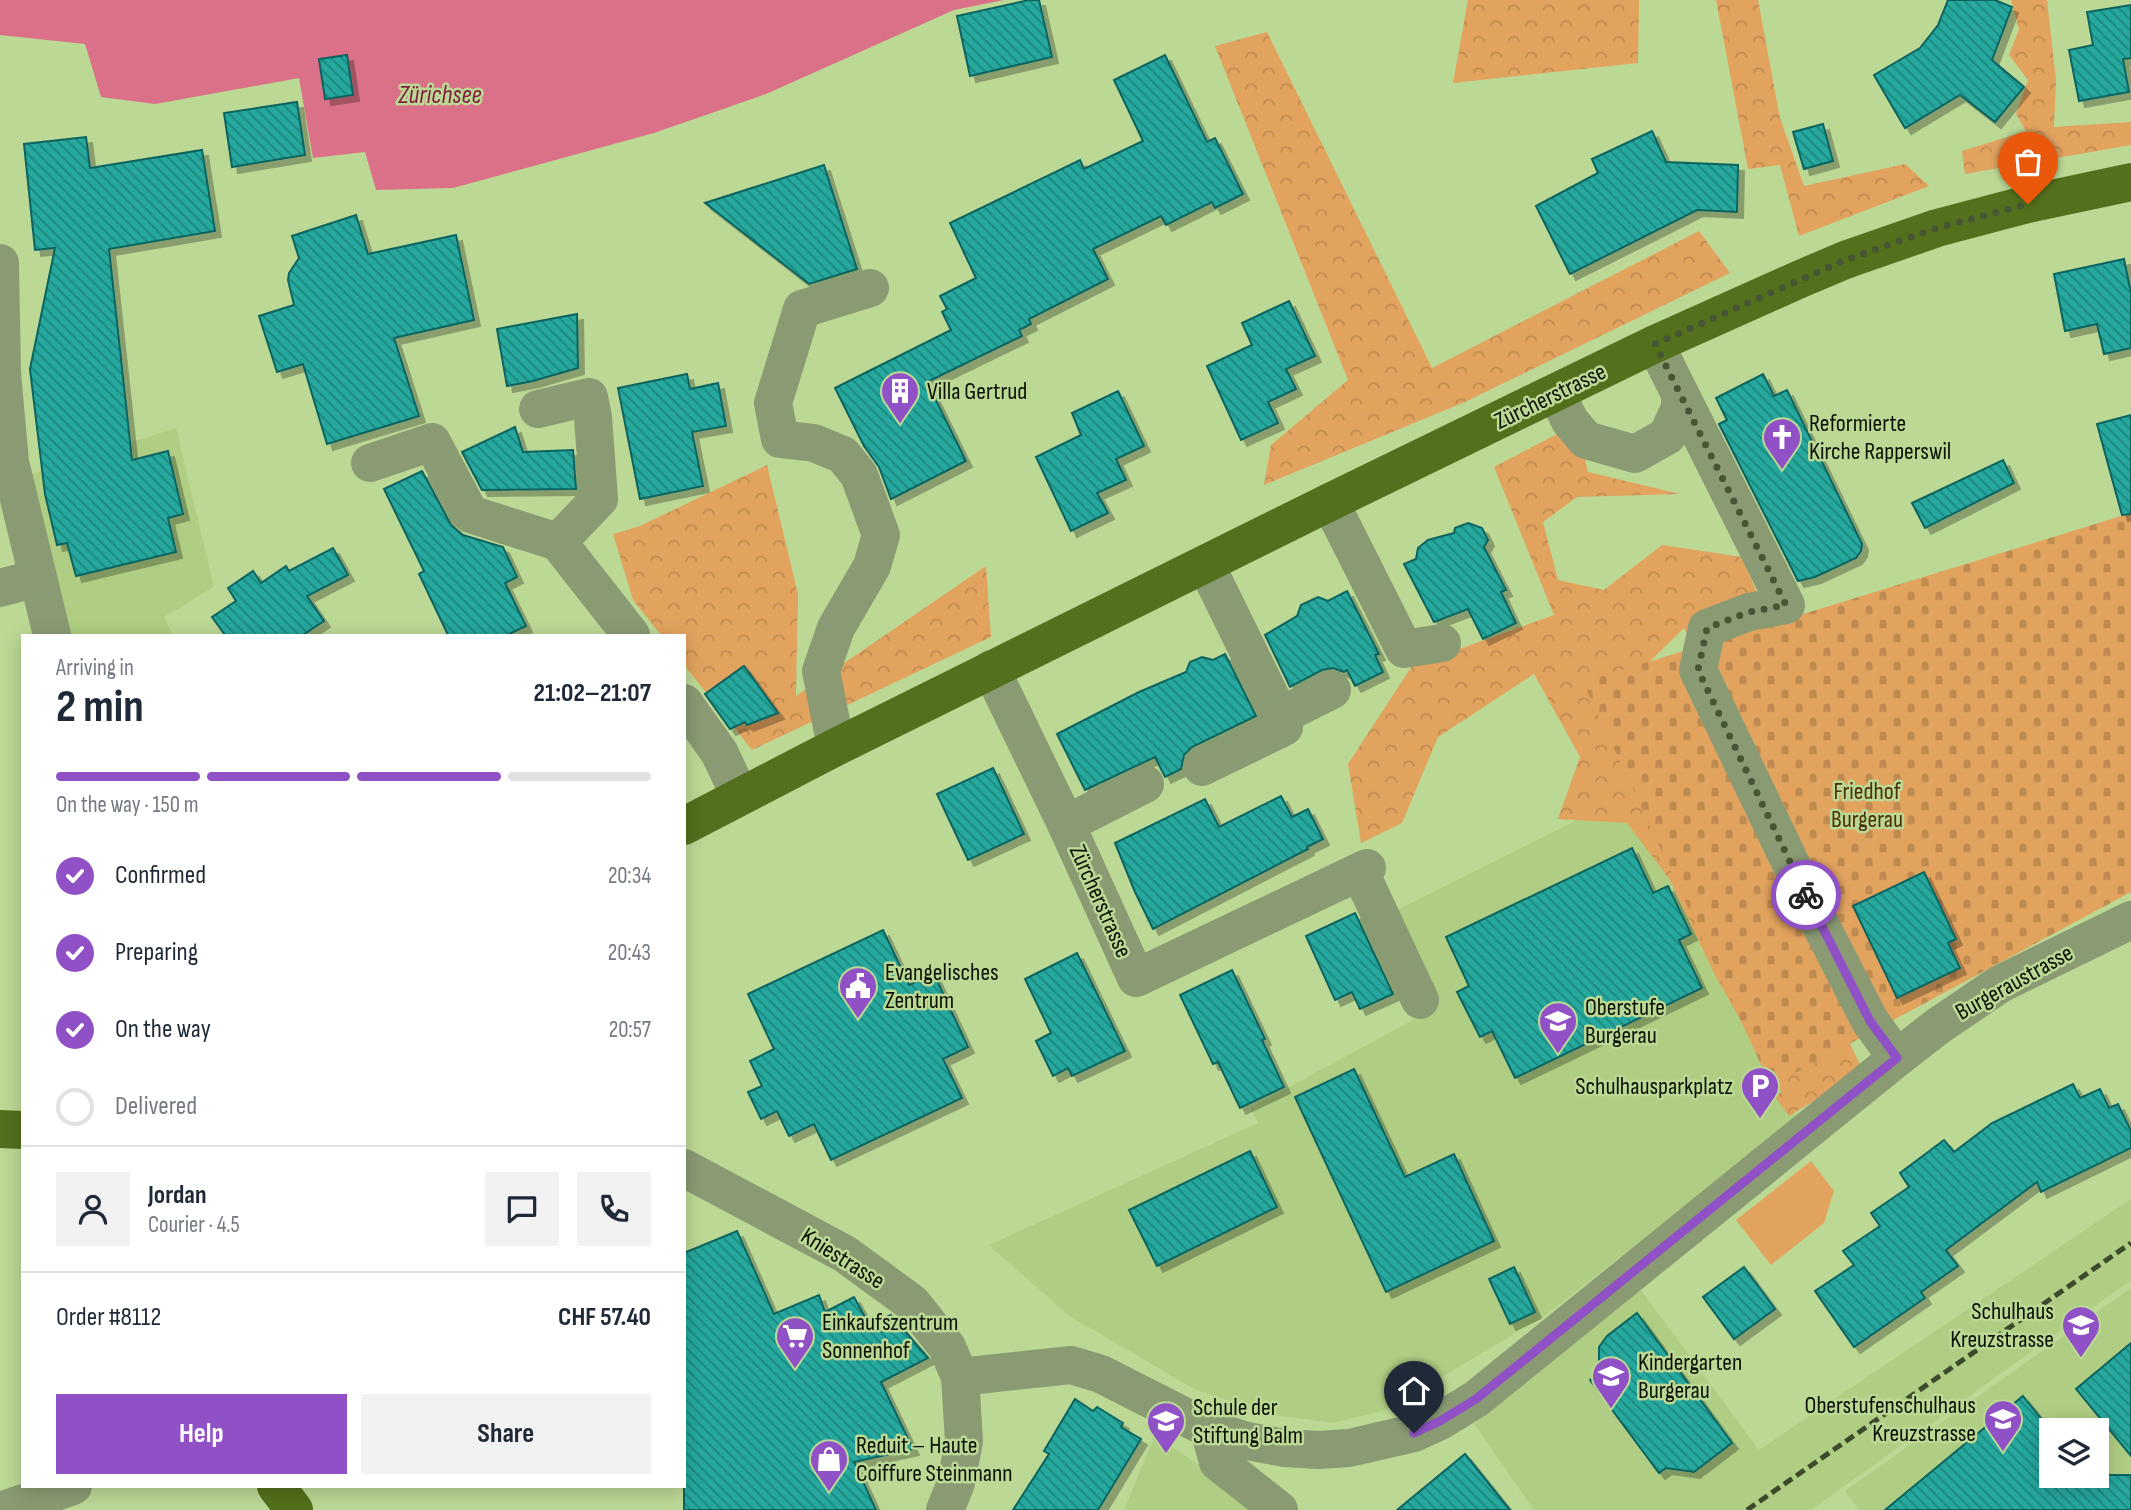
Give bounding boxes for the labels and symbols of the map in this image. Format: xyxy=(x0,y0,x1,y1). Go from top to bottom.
water label: Zürichsee xyxy=(397,80,482,111)
pin xyxy=(1998,132,2058,204)
street label: Zürcherstrasse xyxy=(1490,357,1611,436)
building icon: Villa Gertrud xyxy=(879,370,921,425)
place label: Villa Gertrud xyxy=(927,377,1027,406)
place label: Reformierte Kirche Rapperswil xyxy=(1809,409,1951,466)
church icon: Reformierte Kirche Rapperswil xyxy=(1761,416,1803,471)
park label: Friedhof Burgerau xyxy=(1831,777,1903,834)
street label: Zürcherstrasse xyxy=(1063,840,1138,962)
courier xyxy=(1771,860,1841,930)
street label: Burgeraustrasse xyxy=(1950,938,2078,1027)
place label: Evangelisches Zentrum xyxy=(885,958,999,1015)
public building icon: Evangelisches Zentrum xyxy=(837,965,879,1020)
place label: Oberstufe Burgerau xyxy=(1585,993,1665,1050)
school or university icon: Oberstufe Burgerau xyxy=(1537,1000,1579,1055)
parking icon: Schulhausparkplatz xyxy=(1739,1065,1781,1120)
place label: Schulhausparkplatz xyxy=(1575,1072,1733,1101)
street label: Kniestrasse xyxy=(795,1221,890,1295)
place label: Schulhaus Kreuzstrasse xyxy=(1950,1297,2054,1354)
school or university icon: Schulhaus Kreuzstrasse xyxy=(2060,1304,2102,1359)
place label: Einkaufszentrum Sonnenhof xyxy=(822,1308,958,1365)
supermarket icon: Einkaufszentrum Sonnenhof xyxy=(774,1315,816,1370)
place label: Kindergarten Burgerau xyxy=(1638,1348,1742,1405)
school or university icon: Kindergarten Burgerau xyxy=(1590,1355,1632,1410)
pin xyxy=(1384,1361,1444,1433)
place label: Oberstufenschulhaus Kreuzstrasse xyxy=(1805,1391,1976,1448)
place label: Schule der Stiftung Balm xyxy=(1193,1393,1303,1450)
school or university icon: Oberstufenschulhaus Kreuzstrasse xyxy=(1982,1398,2024,1453)
school or university icon: Schule der Stiftung Balm xyxy=(1145,1400,1187,1455)
place label: Reduit – Haute Coiffure Steinmann xyxy=(856,1431,1013,1488)
shop icon: Reduit – Haute Coiffure Steinmann xyxy=(808,1438,850,1493)

